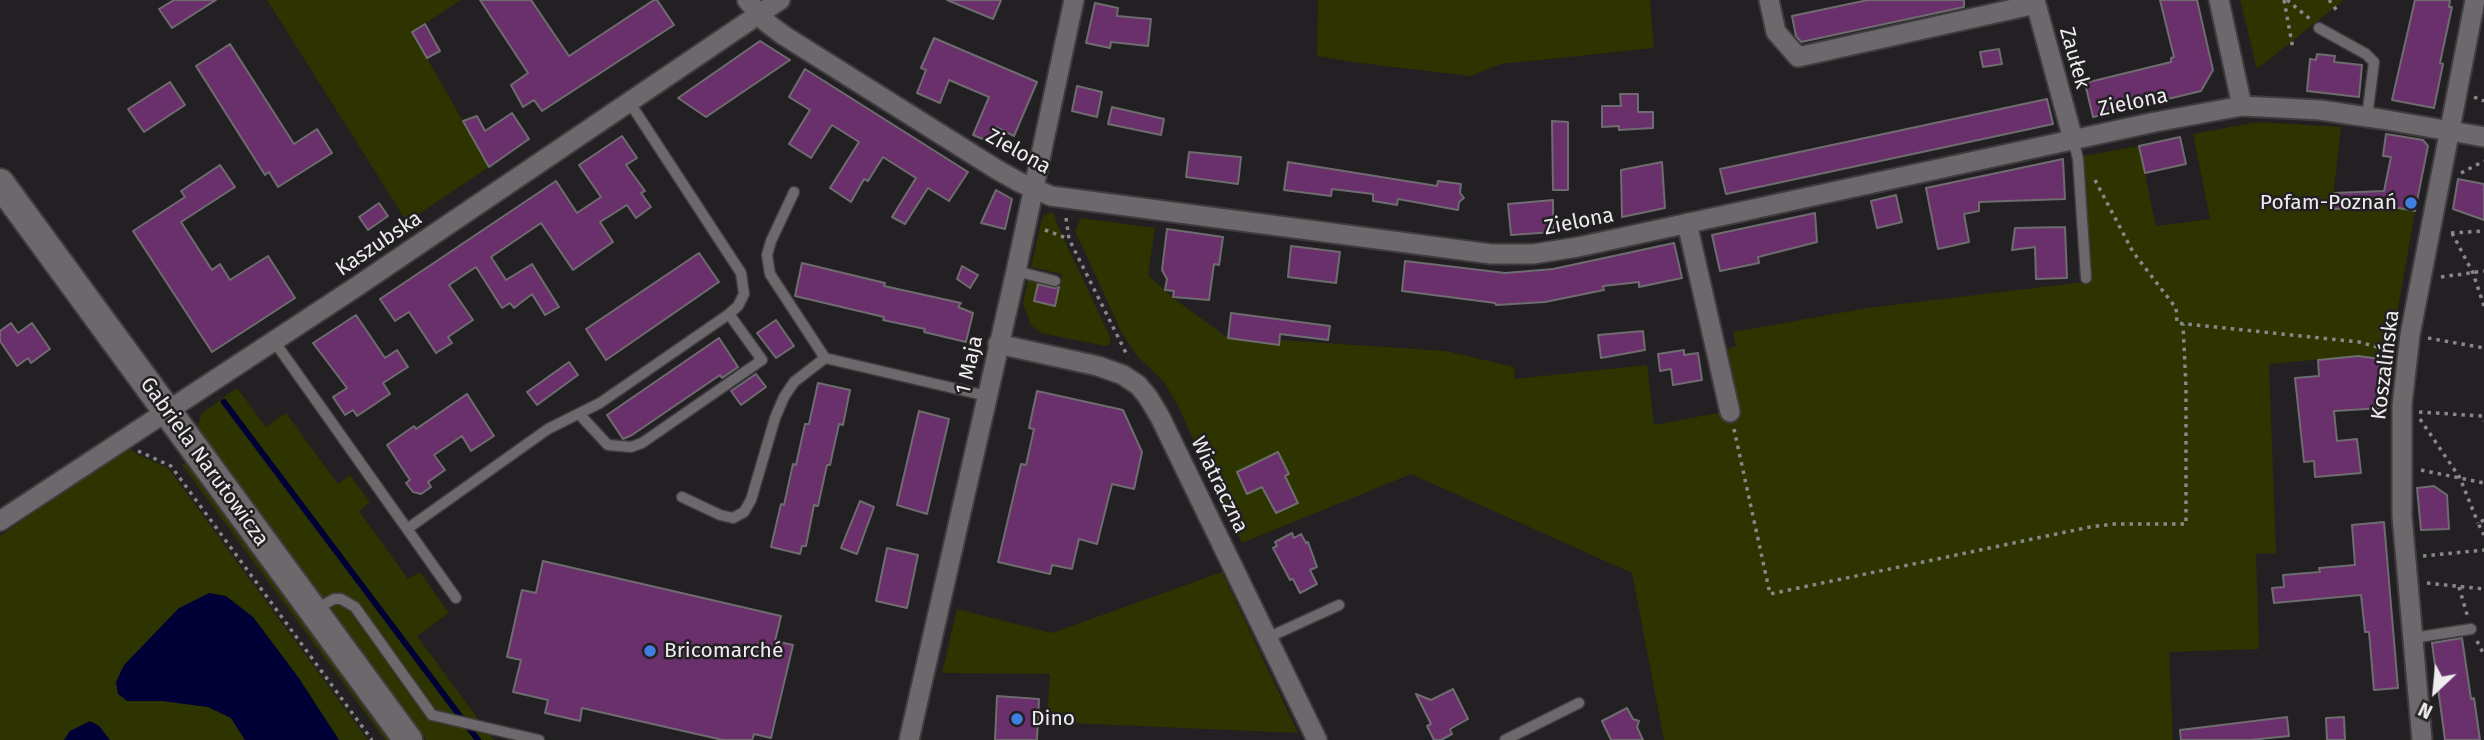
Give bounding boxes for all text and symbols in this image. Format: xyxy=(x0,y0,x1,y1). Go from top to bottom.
street label: Zaułek xyxy=(2053,24,2095,92)
street label: Zielona xyxy=(2096,83,2170,123)
street label: Zielona xyxy=(981,124,1055,180)
place label: Pofam-Poznań xyxy=(2260,190,2397,216)
marker: Pofam-Poznań xyxy=(2403,195,2419,211)
street label: Zielona xyxy=(1542,203,1616,241)
street label: Kaszubska xyxy=(331,206,427,282)
street label: Koszalińska xyxy=(2367,309,2405,421)
street label: 1 Maja xyxy=(951,333,989,397)
street label: Gabriela Narutowicza xyxy=(134,373,274,551)
street label: Wiatraczna xyxy=(1185,433,1253,537)
place label: Bricomarché xyxy=(664,638,783,664)
marker: Bricomarché xyxy=(642,643,658,659)
north arrow xyxy=(2400,656,2470,726)
text: N xyxy=(2415,697,2436,723)
place label: Dino xyxy=(1031,706,1075,732)
marker: Dino xyxy=(1009,711,1025,727)

